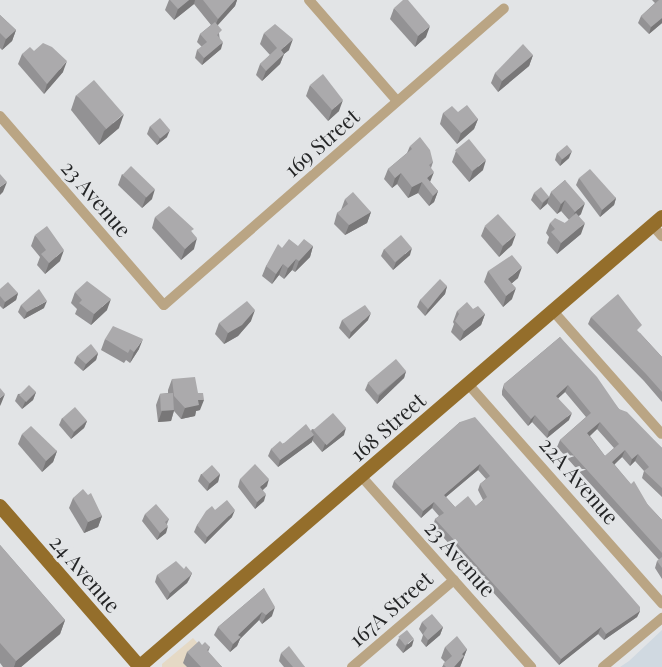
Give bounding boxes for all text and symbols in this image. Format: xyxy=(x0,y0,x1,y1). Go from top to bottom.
street label: 169 Street xyxy=(278,103,364,181)
street label: 23 Avenue xyxy=(57,154,137,242)
street label: 168 Street xyxy=(344,387,430,465)
street label: 22A Avenue xyxy=(535,431,625,529)
street label: 23 Avenue xyxy=(420,515,502,601)
street label: 24 Avenue xyxy=(45,529,127,617)
street label: 167A Street xyxy=(343,565,437,651)

